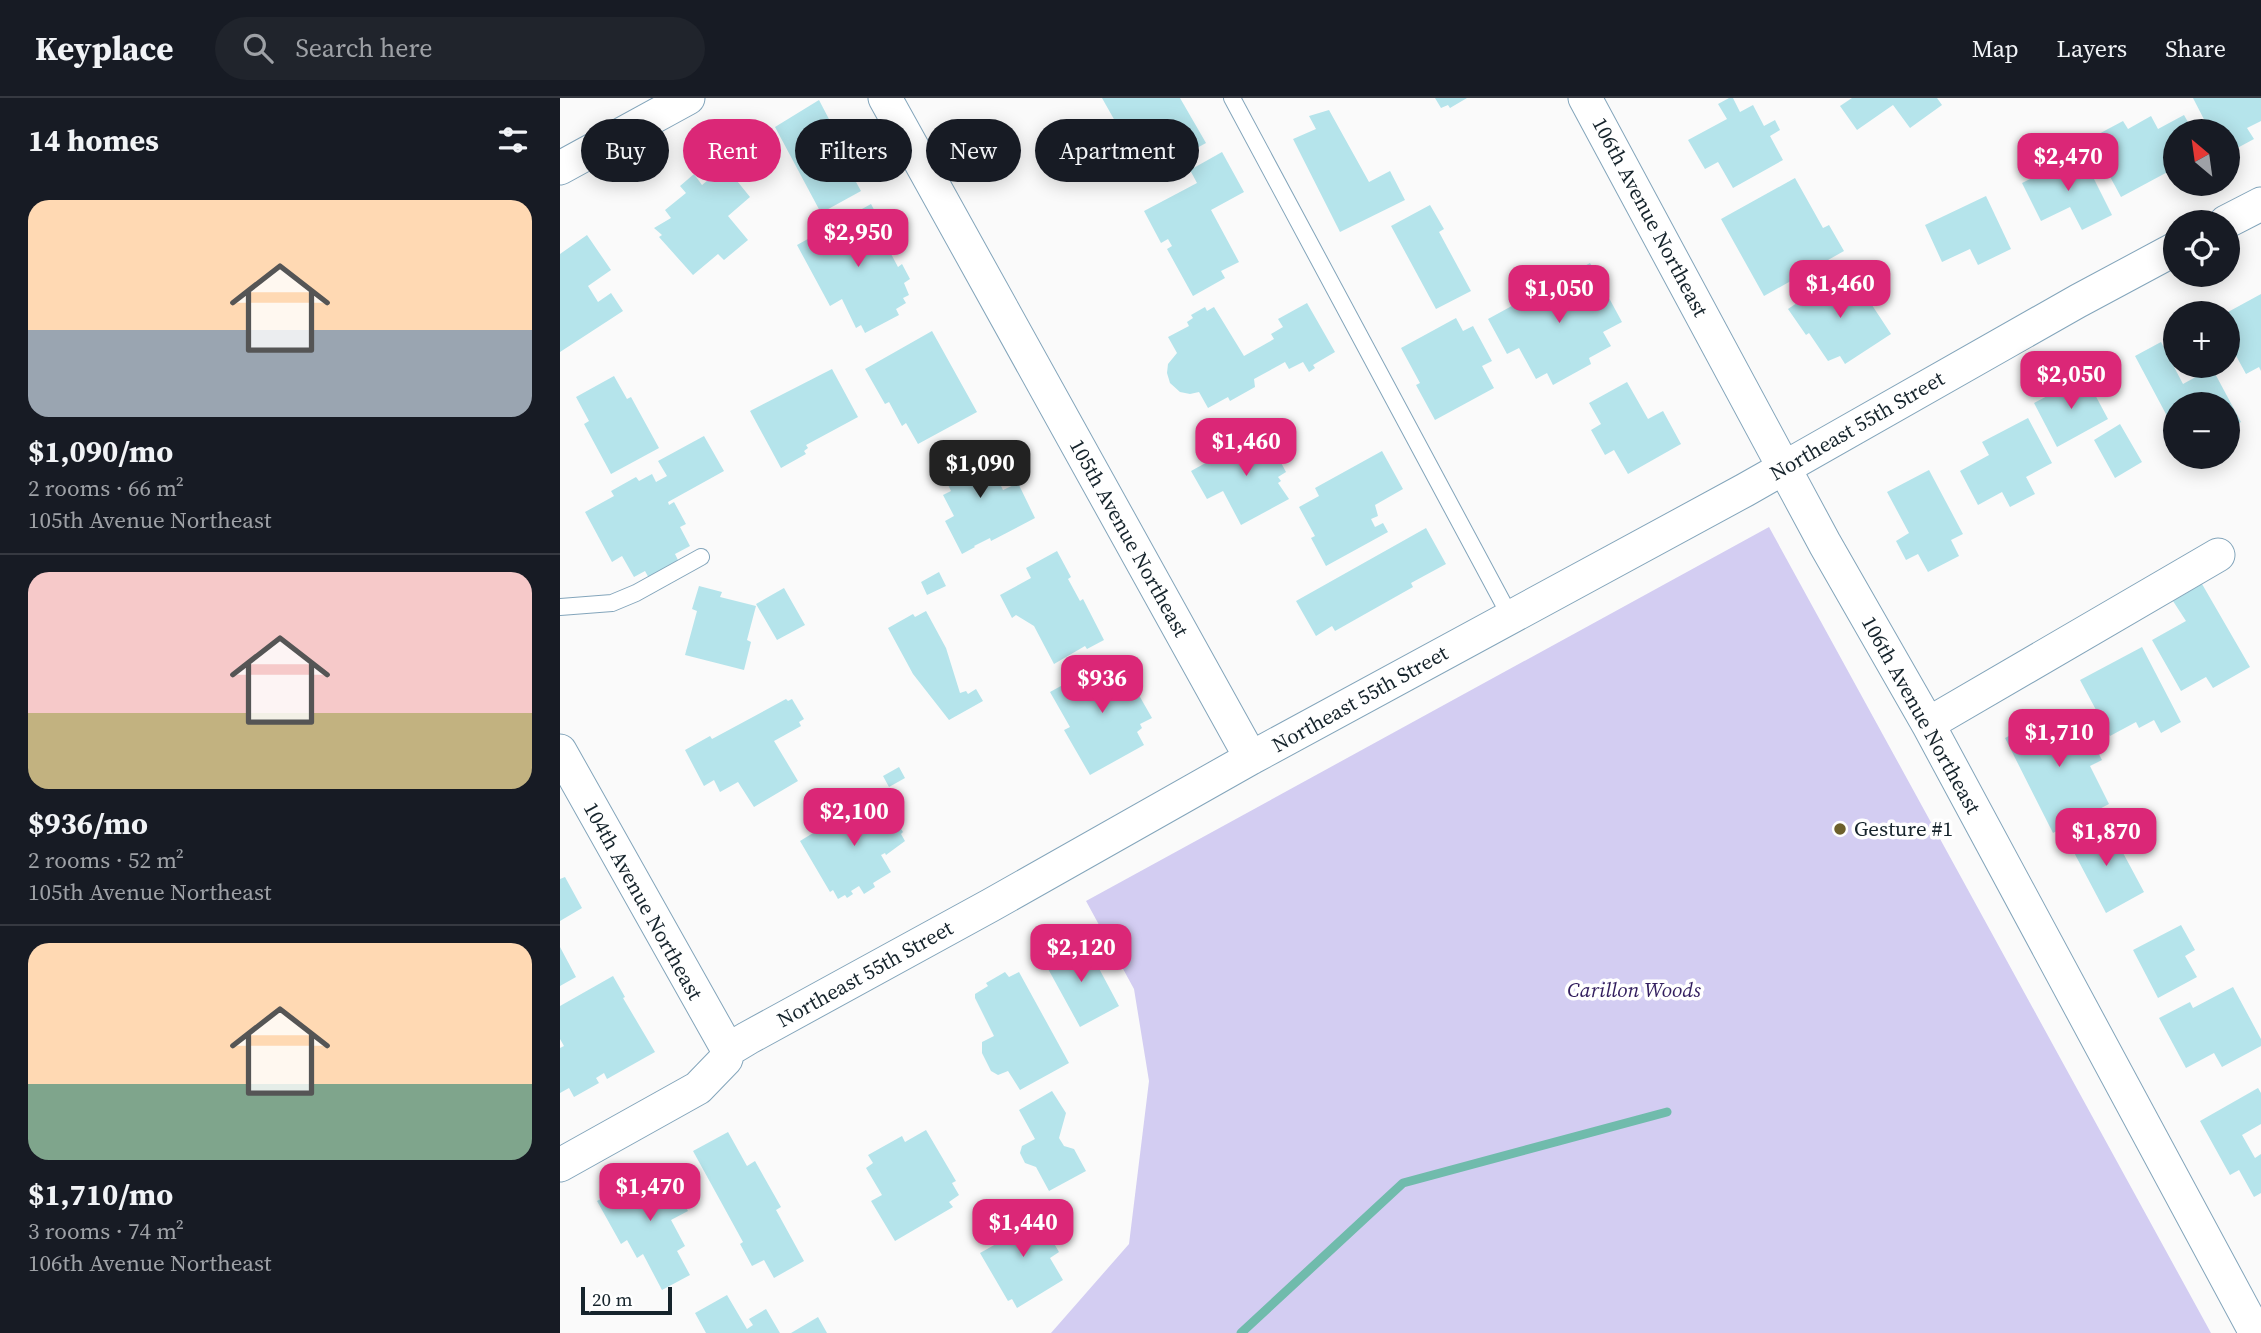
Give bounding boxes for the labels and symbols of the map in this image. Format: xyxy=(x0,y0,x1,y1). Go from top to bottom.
street label: 106th Avenue Northeast xyxy=(1585,112,1715,322)
north arrow xyxy=(2163,119,2240,196)
pin: $2,470 xyxy=(2011,134,2125,193)
pin: $2,950 xyxy=(801,209,915,269)
pin: $1,460 xyxy=(1783,260,1897,320)
pin: $1,050 xyxy=(1502,266,1616,325)
pin: $2,050 xyxy=(2014,352,2128,411)
street label: Northeast 55th Street xyxy=(1764,364,1949,487)
pin: $1,460 xyxy=(1189,418,1303,478)
street label: 105th Avenue Northeast xyxy=(1063,434,1196,642)
pin: $1,090 xyxy=(923,440,1037,500)
street label: 106th Avenue Northeast xyxy=(1855,611,1988,819)
street label: Northeast 55th Street xyxy=(1267,638,1453,759)
pin: $936 xyxy=(1061,656,1143,715)
pin: $1,710 xyxy=(2002,710,2116,769)
pin: $2,100 xyxy=(797,788,911,848)
street label: 104th Avenue Northeast xyxy=(577,797,710,1005)
pin: $1,870 xyxy=(2049,808,2163,868)
place label: Gesture #1 xyxy=(1854,814,1953,843)
marker: Gesture #1 xyxy=(1832,821,1848,837)
street label: Northeast 55th Street xyxy=(772,913,958,1034)
pin: $2,120 xyxy=(1024,924,1138,984)
park label: Carillon Woods xyxy=(1567,975,1701,1004)
pin: $1,470 xyxy=(593,1164,707,1223)
pin: $1,440 xyxy=(966,1200,1080,1259)
scale bar xyxy=(581,1284,672,1316)

